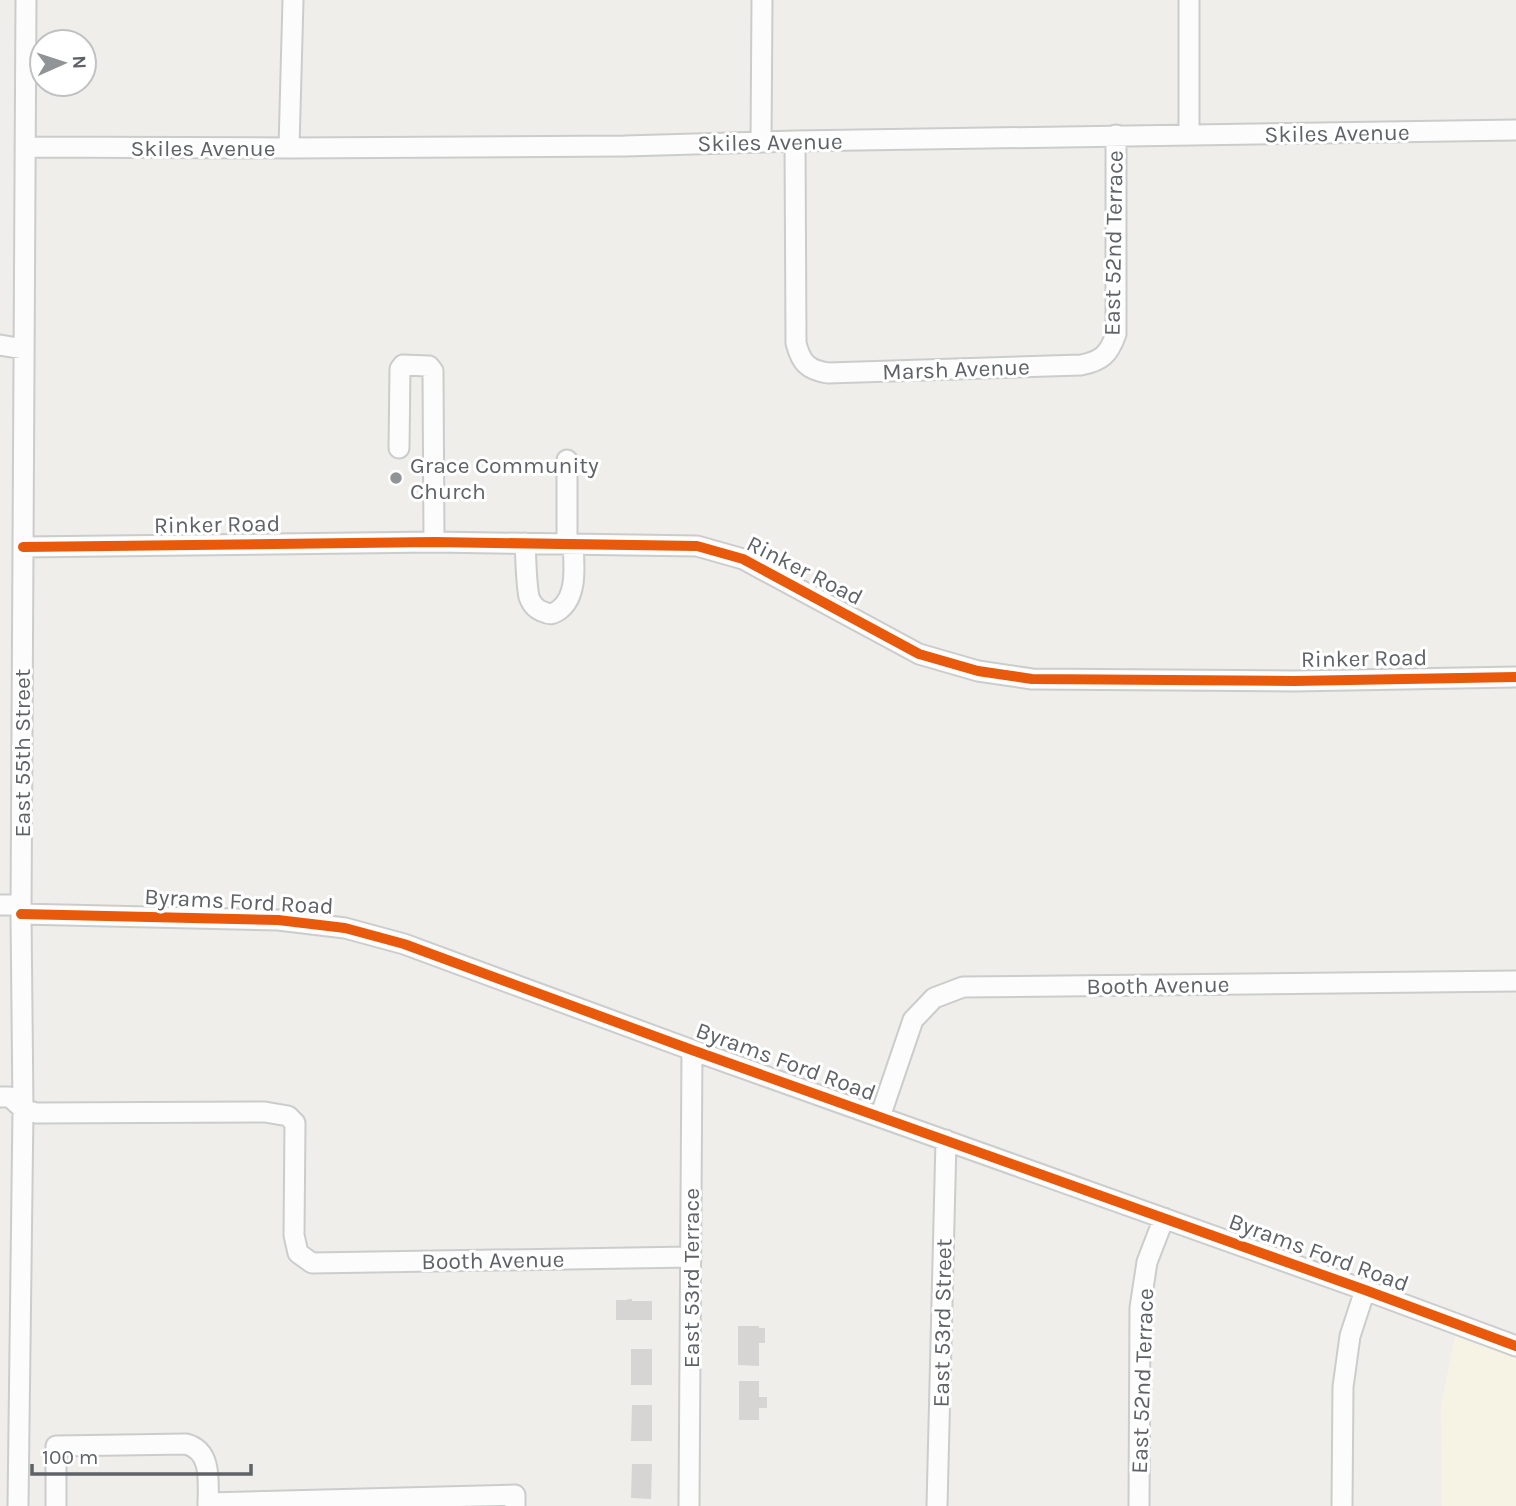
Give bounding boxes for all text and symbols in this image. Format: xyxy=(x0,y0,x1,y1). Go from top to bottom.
north arrow xyxy=(28,28,98,98)
text: N xyxy=(68,55,90,70)
street label: Skiles Avenue xyxy=(1264,119,1410,148)
street label: Skiles Avenue xyxy=(697,128,843,157)
street label: Skiles Avenue xyxy=(130,135,276,162)
street label: East 52nd Terrace xyxy=(1098,150,1129,336)
street label: Marsh Avenue xyxy=(882,353,1030,386)
place label: Grace Community Church xyxy=(410,452,599,505)
marker: Grace Community Church xyxy=(388,470,404,486)
street label: Rinker Road xyxy=(154,510,280,539)
street label: Rinker Road xyxy=(742,530,867,611)
street label: Rinker Road xyxy=(1301,644,1427,673)
street label: East 55th Street xyxy=(9,668,36,837)
street label: Byrams Ford Road xyxy=(144,883,334,920)
street label: Booth Avenue xyxy=(1086,971,1230,1000)
street label: Byrams Ford Road xyxy=(692,1016,879,1107)
street label: East 53rd Terrace xyxy=(678,1188,705,1368)
street label: Byrams Ford Road xyxy=(1225,1207,1412,1298)
street label: East 53rd Street xyxy=(928,1238,957,1408)
street label: Booth Avenue xyxy=(421,1246,565,1275)
street label: East 52nd Terrace xyxy=(1126,1288,1159,1474)
scale bar xyxy=(32,1432,250,1476)
text: 100 m xyxy=(42,1445,99,1469)

